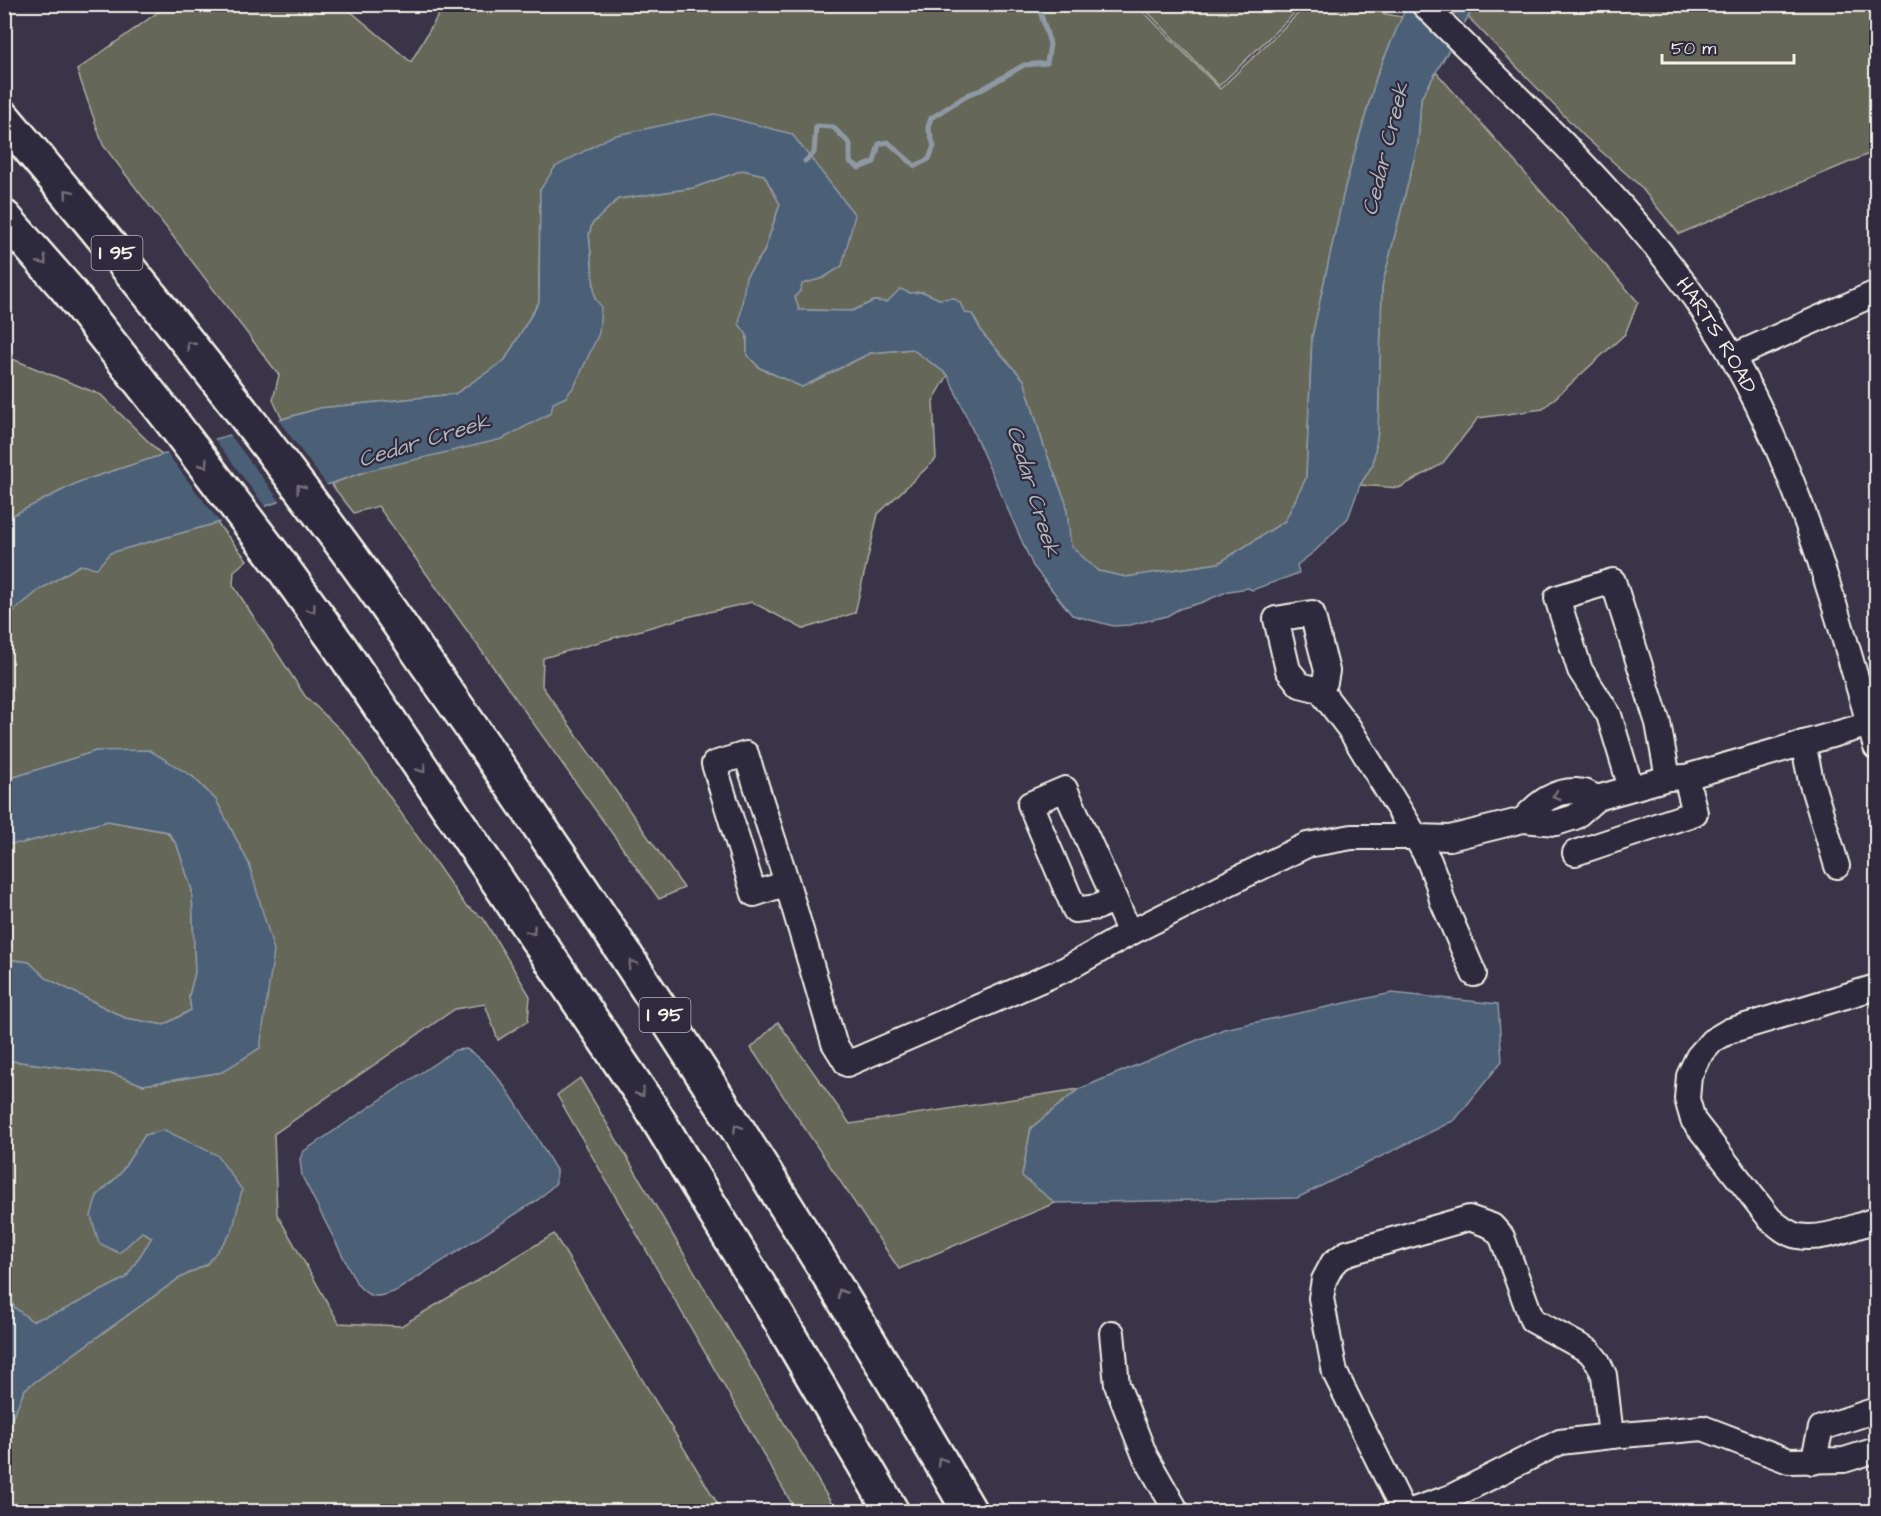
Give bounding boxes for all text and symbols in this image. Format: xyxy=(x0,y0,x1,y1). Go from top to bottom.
scale bar xyxy=(1662,27,1794,65)
text: 50 m xyxy=(1671,36,1716,61)
water label: Cedar Creek xyxy=(1355,79,1418,219)
one-way arrow xyxy=(64,189,75,200)
road number: I 95 xyxy=(92,236,142,270)
one-way arrow xyxy=(36,254,47,265)
street label: HARTS ROAD xyxy=(1669,271,1764,399)
one-way arrow xyxy=(186,341,197,352)
water label: Cedar Creek xyxy=(354,406,494,476)
water label: Cedar Creek xyxy=(998,421,1068,561)
one-way arrow xyxy=(197,458,208,469)
one-way arrow xyxy=(297,484,308,495)
one-way arrow xyxy=(305,602,316,613)
one-way arrow xyxy=(415,763,426,774)
one-way arrow xyxy=(1552,788,1562,801)
one-way arrow xyxy=(524,925,536,935)
one-way arrow xyxy=(627,960,639,970)
road number: I 95 xyxy=(640,998,690,1032)
one-way arrow xyxy=(634,1086,645,1097)
one-way arrow xyxy=(733,1124,745,1134)
one-way arrow xyxy=(836,1289,848,1299)
one-way arrow xyxy=(936,1457,948,1467)

